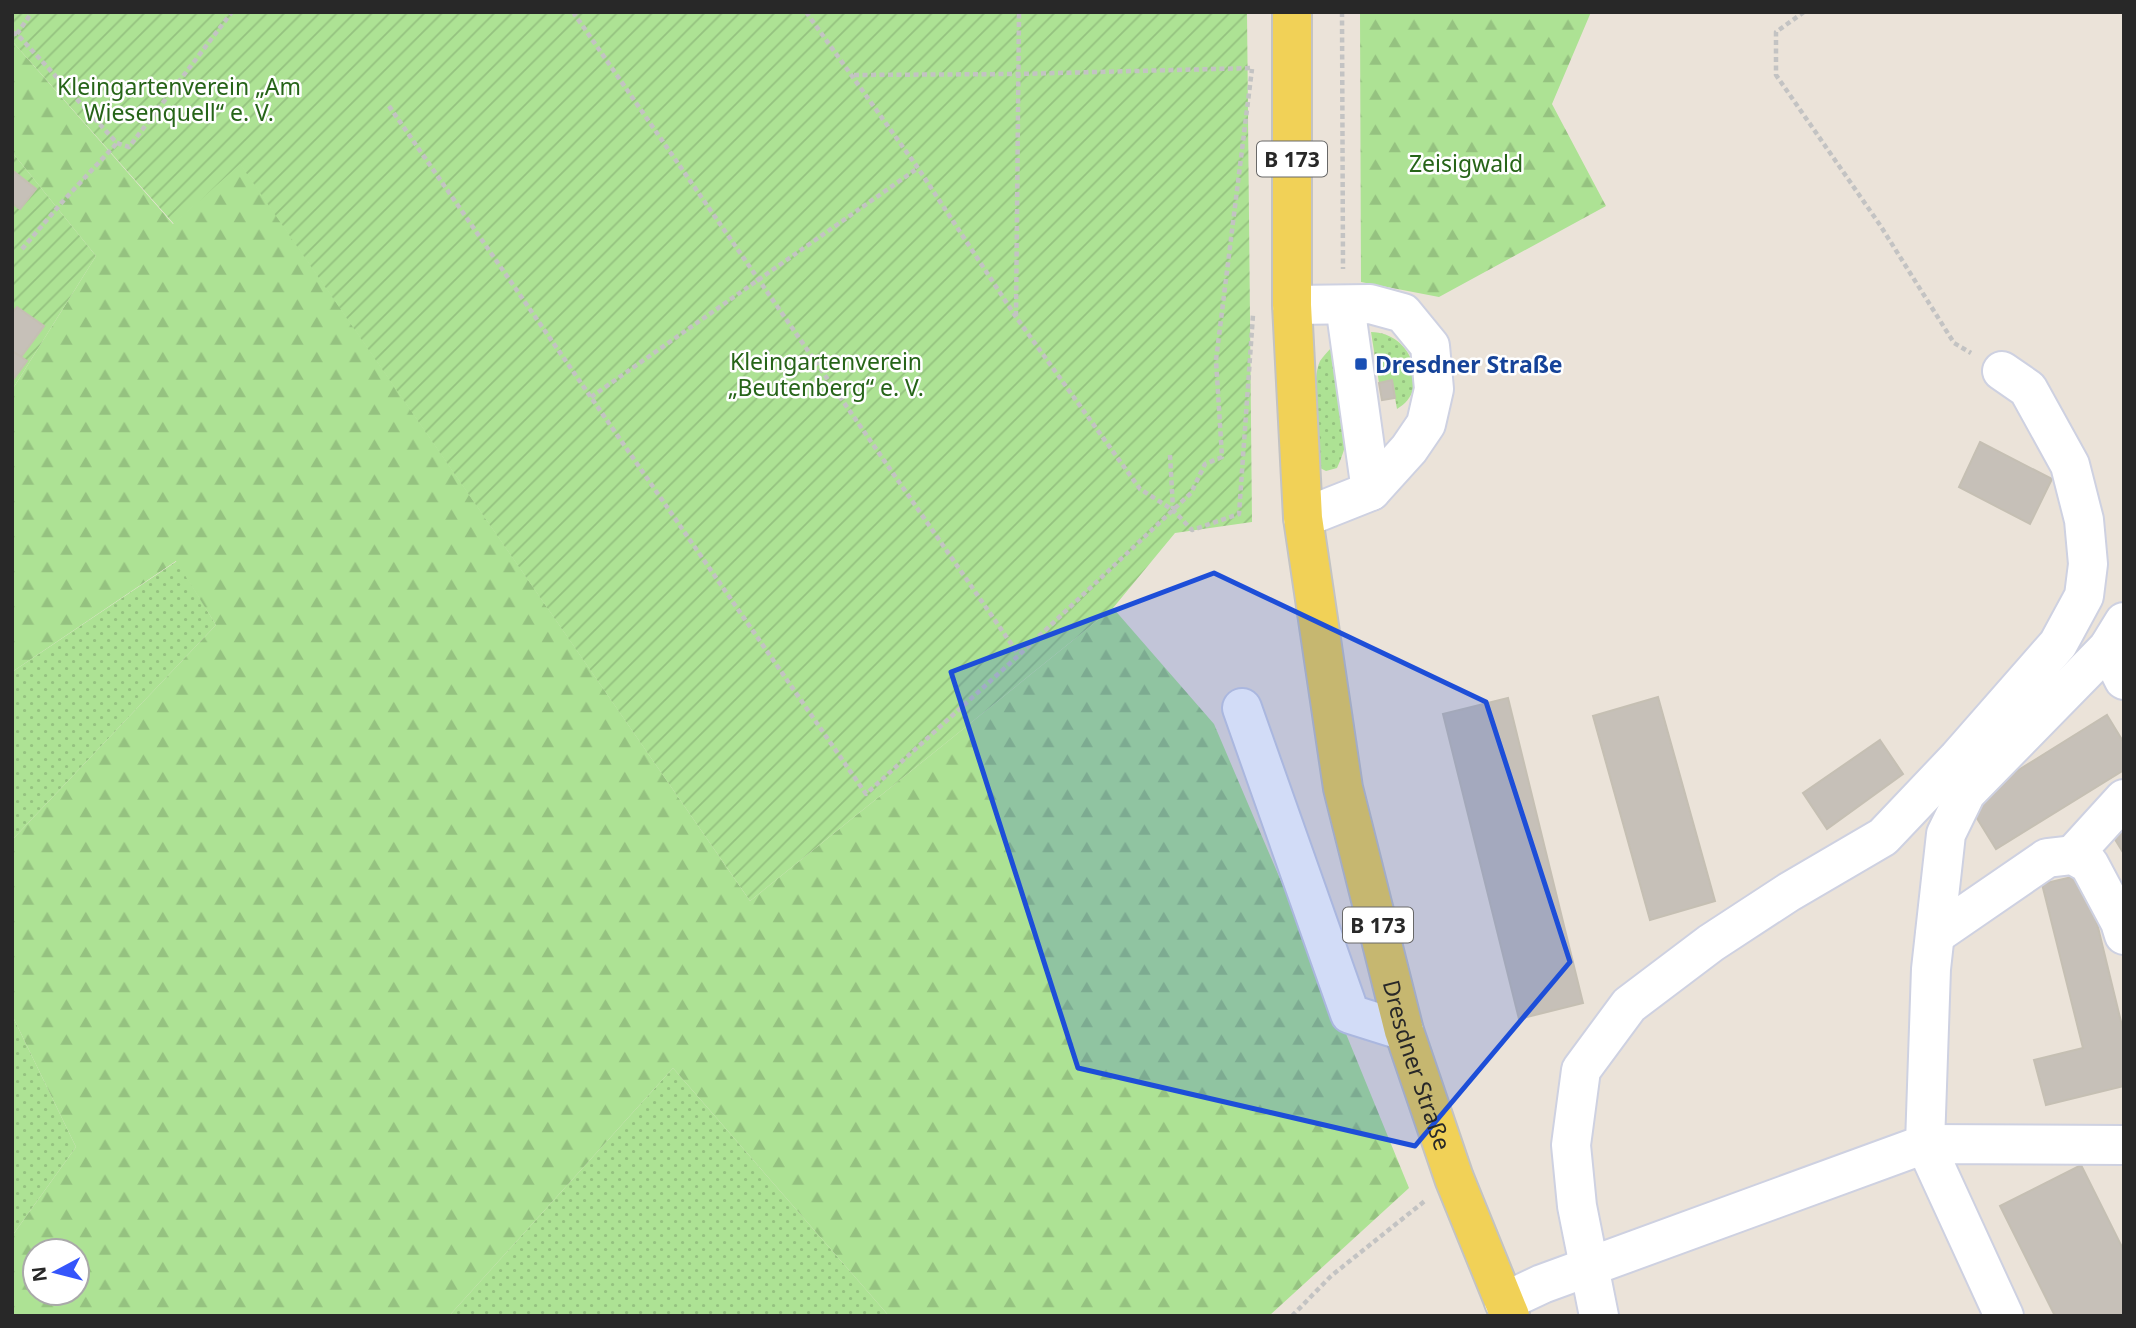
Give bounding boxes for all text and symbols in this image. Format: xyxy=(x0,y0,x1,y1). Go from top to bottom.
park label: Kleingartenverein „Am Wiesenquell“ e. V. xyxy=(57,70,301,128)
road number: B 173 xyxy=(1257,142,1327,176)
park label: Zeisigwald xyxy=(1409,147,1523,179)
park label: Kleingartenverein „Beutenberg“ e. V. xyxy=(728,345,924,403)
place label: Dresdner Straße xyxy=(1375,348,1563,380)
marker: Dresdner Straße xyxy=(1353,356,1369,372)
road number: B 173 xyxy=(1343,908,1413,942)
street label: Dresdner Straße xyxy=(1376,976,1459,1154)
north arrow xyxy=(21,1237,91,1307)
text: N xyxy=(25,1265,53,1283)

